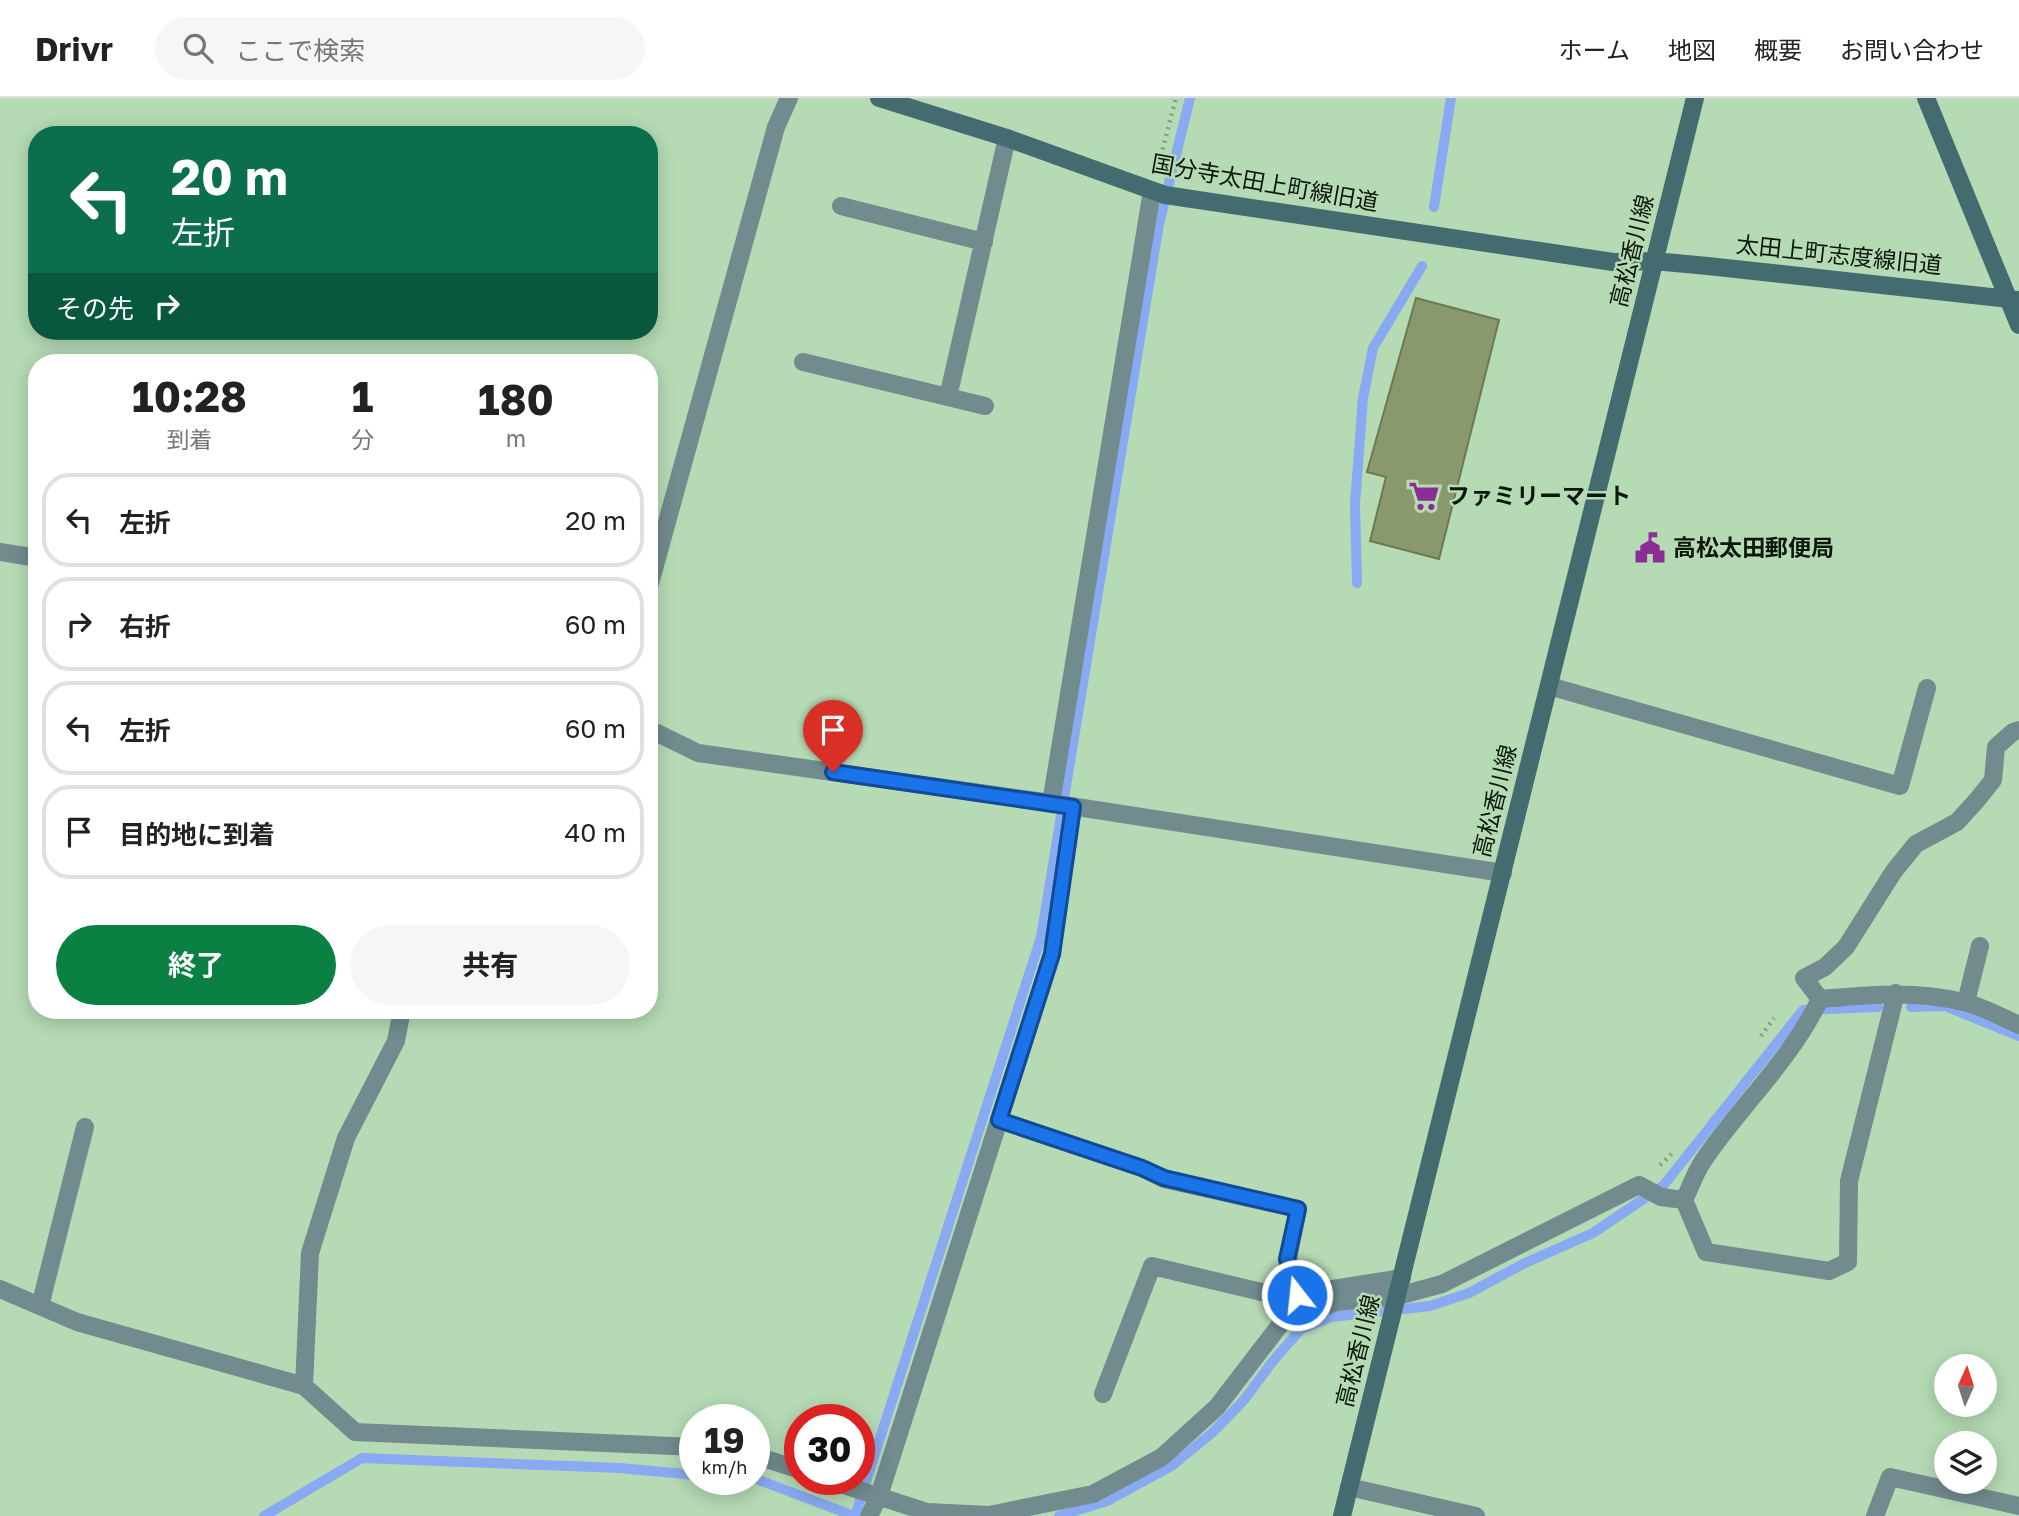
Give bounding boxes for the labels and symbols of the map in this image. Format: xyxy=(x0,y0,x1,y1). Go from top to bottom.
street label: 国分寺太田上町線旧道 xyxy=(1149,148,1381,216)
street label: 高松香川線 xyxy=(1604,192,1659,310)
street label: 太田上町志度線旧道 xyxy=(1735,229,1944,279)
supermarket icon: ファミリーマート xyxy=(1407,479,1441,513)
place label: ファミリーマート xyxy=(1447,481,1631,509)
public building icon: 高松太田郵便局 xyxy=(1633,531,1667,565)
place label: 高松太田郵便局 xyxy=(1673,533,1834,561)
pin xyxy=(803,700,863,772)
street label: 高松香川線 xyxy=(1467,742,1522,860)
position arrow xyxy=(1260,1258,1334,1332)
street label: 高松香川線 xyxy=(1330,1292,1385,1410)
north arrow xyxy=(1934,1354,1997,1418)
speed limit sign: 30 xyxy=(784,1404,875,1495)

